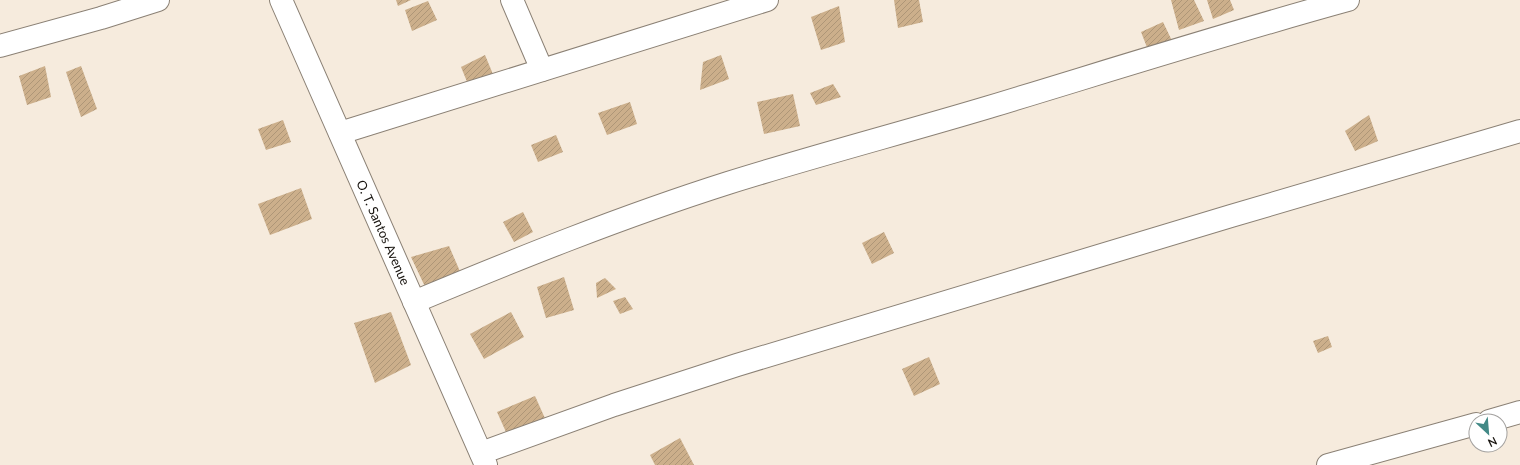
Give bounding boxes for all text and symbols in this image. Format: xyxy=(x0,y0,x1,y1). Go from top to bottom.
street label: O. T. Santos Avenue xyxy=(353,177,414,288)
north arrow xyxy=(1468,413,1508,453)
text: N xyxy=(1486,435,1499,450)

